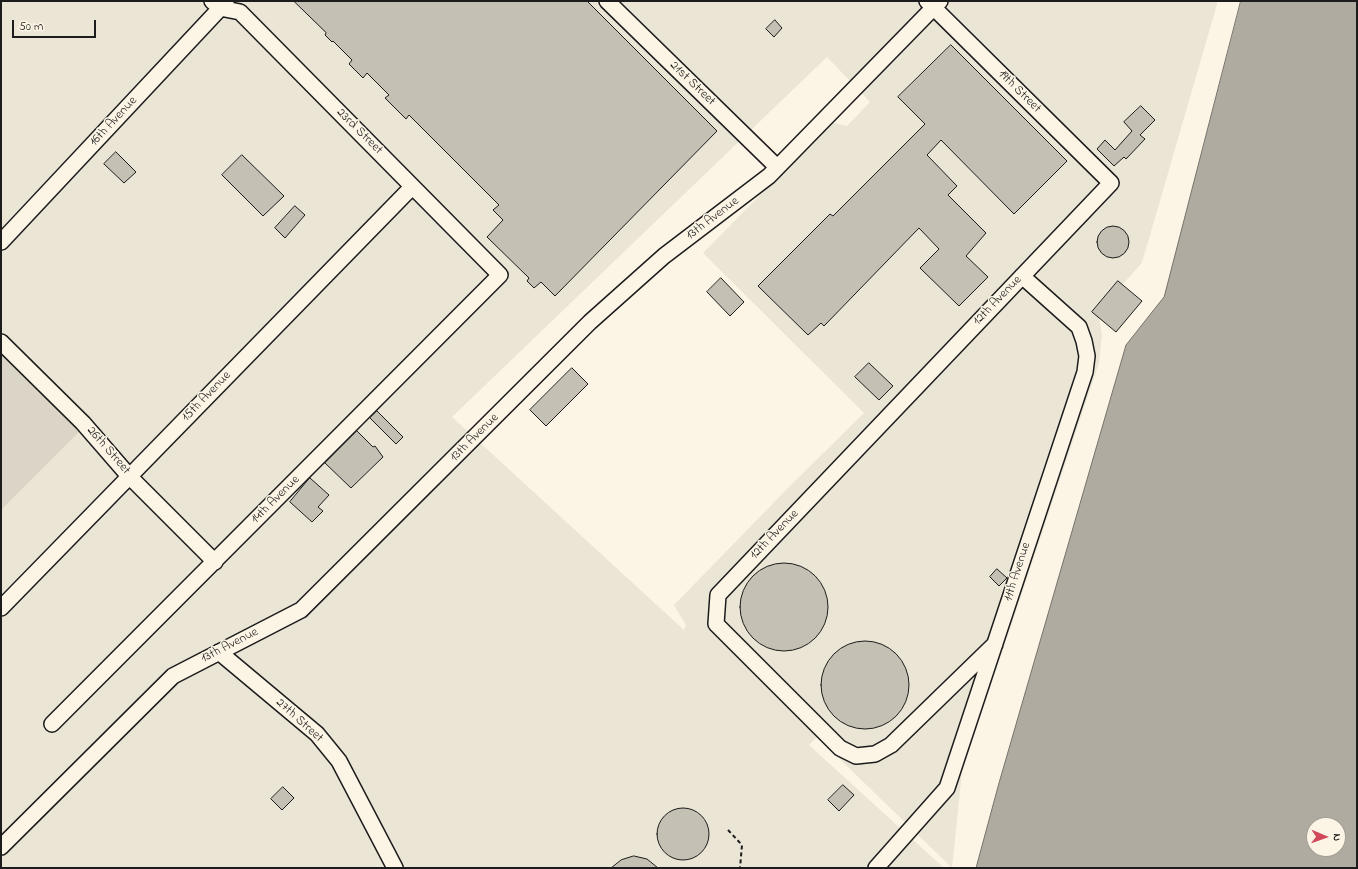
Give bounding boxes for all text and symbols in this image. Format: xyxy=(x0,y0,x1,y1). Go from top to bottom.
scale bar xyxy=(14,12,98,38)
text: 50 m xyxy=(19,18,43,36)
street label: 21st Street xyxy=(666,58,718,110)
street label: 19th Street xyxy=(994,67,1044,117)
street label: 16th Avenue xyxy=(87,94,141,150)
street label: 23rd Street xyxy=(333,106,385,158)
street label: 13th Avenue xyxy=(683,194,743,244)
street label: 12th Avenue xyxy=(970,273,1026,329)
street label: 15th Avenue xyxy=(179,368,235,426)
street label: 13th Avenue xyxy=(448,411,502,465)
street label: 26th Street xyxy=(83,424,133,478)
street label: 14th Avenue xyxy=(249,473,303,527)
street label: 12th Avenue xyxy=(747,507,803,563)
street label: 11th Avenue xyxy=(1001,541,1035,603)
street label: 13th Avenue xyxy=(199,625,261,667)
street label: 27th Street xyxy=(272,696,326,746)
north arrow xyxy=(1306,817,1346,857)
text: N xyxy=(1329,833,1345,841)

